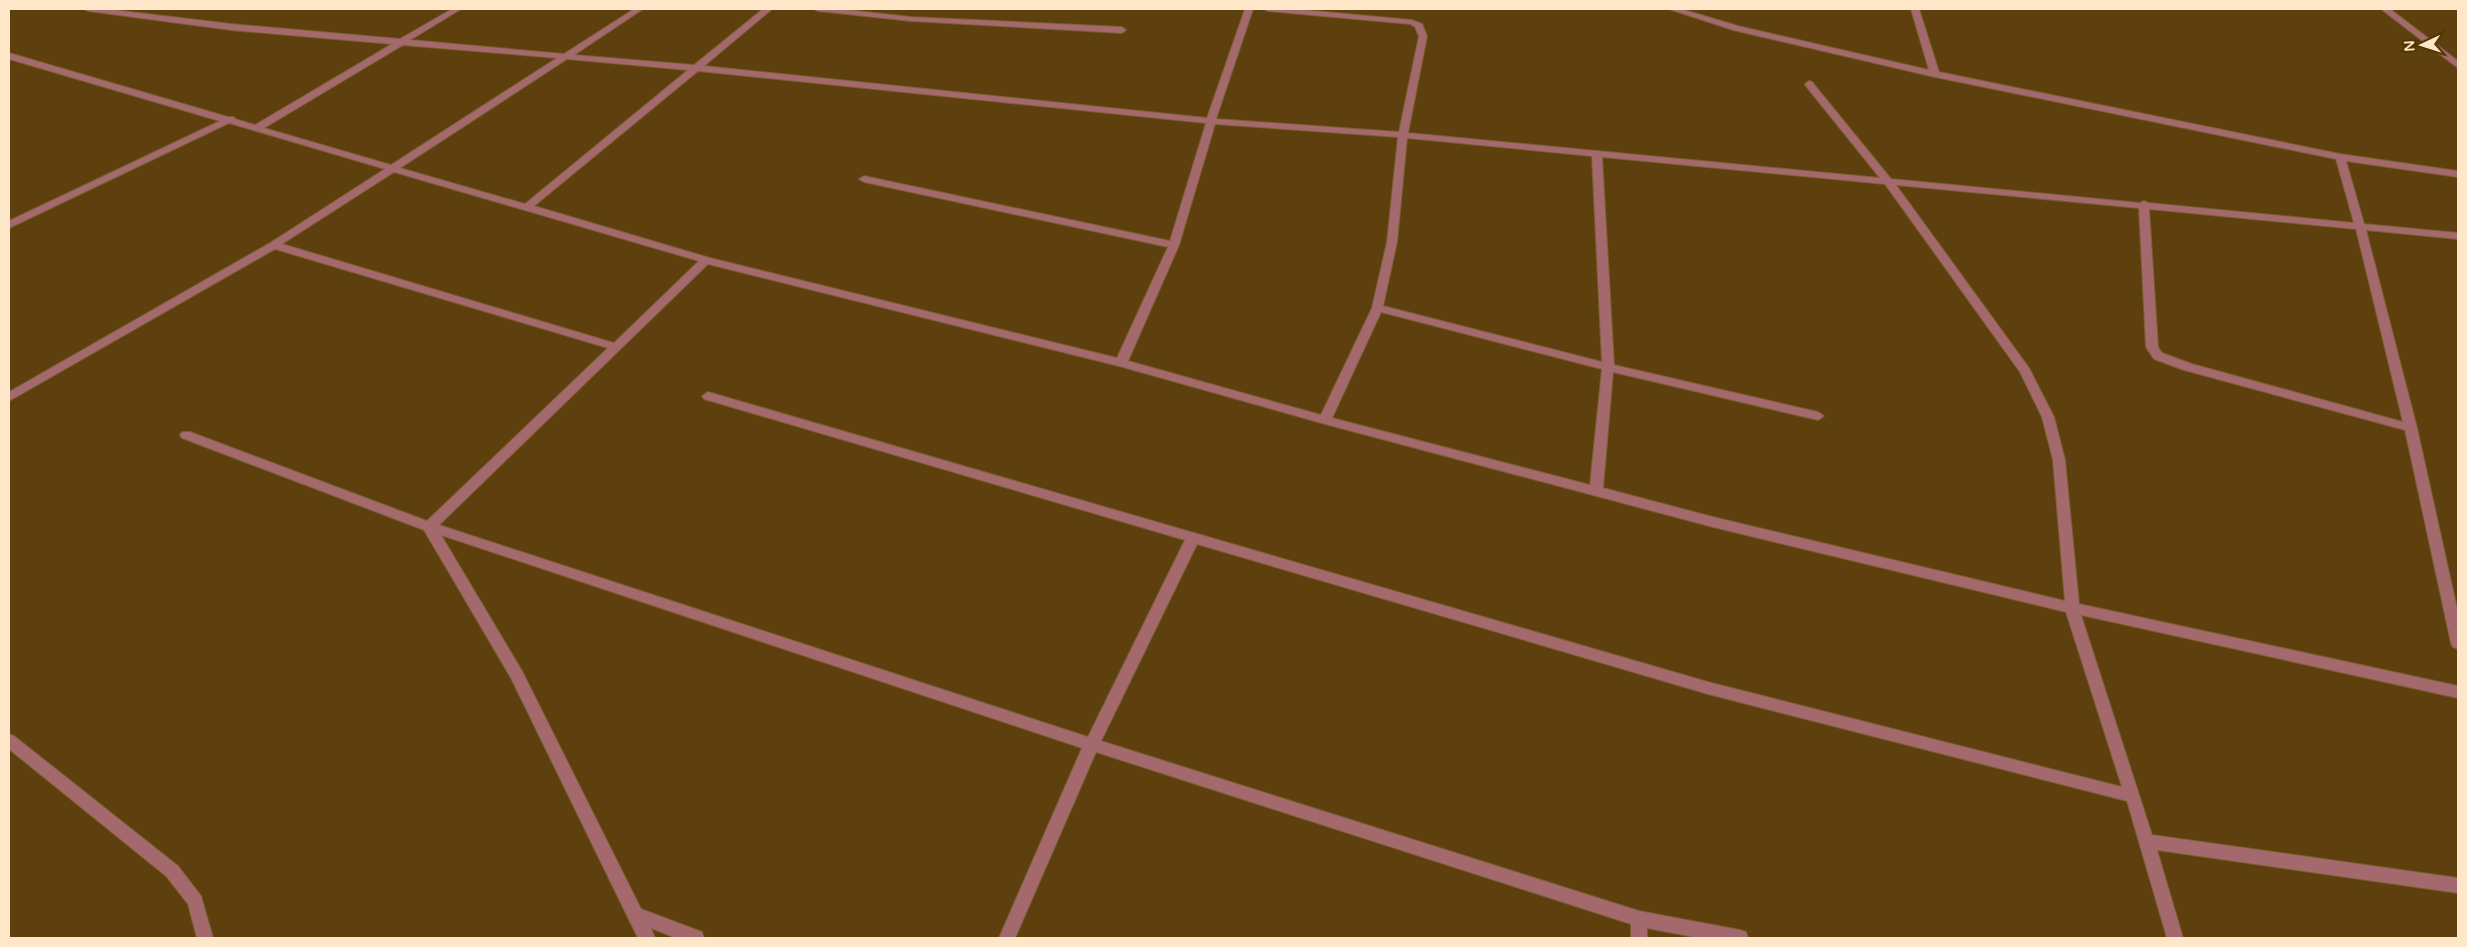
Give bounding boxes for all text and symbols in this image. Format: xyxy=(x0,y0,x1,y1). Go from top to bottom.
north arrow xyxy=(2397,20,2447,70)
text: N xyxy=(2401,40,2418,52)

